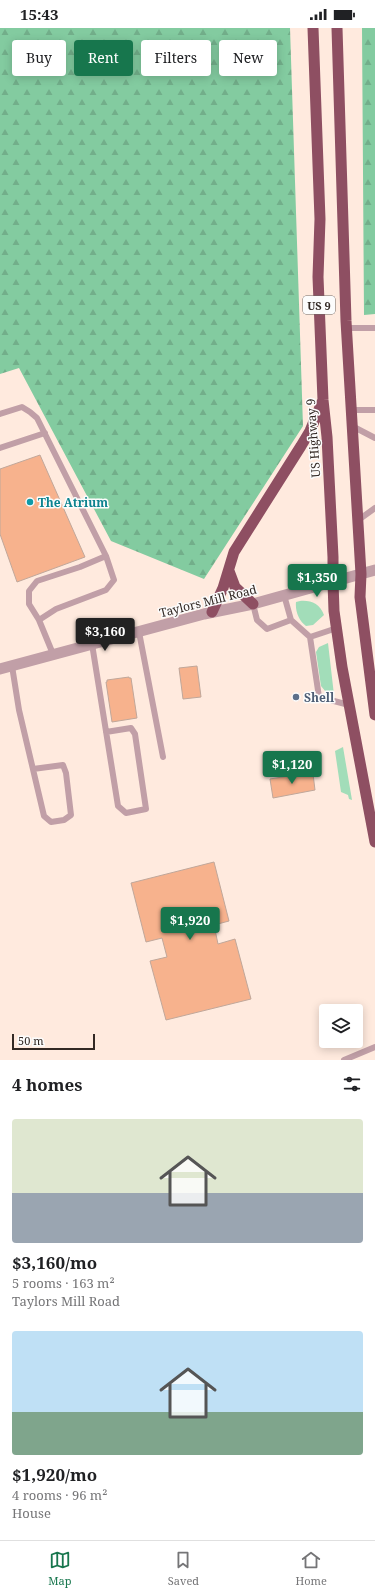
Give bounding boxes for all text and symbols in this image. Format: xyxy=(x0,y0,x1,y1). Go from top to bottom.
text: 15:43 xyxy=(20,4,58,24)
chip: Buy xyxy=(12,40,66,76)
chip: Rent xyxy=(74,40,133,76)
chip: Filters xyxy=(141,40,211,76)
chip: New xyxy=(219,40,277,76)
road number: US 9 xyxy=(303,296,335,314)
street label: US Highway 9 xyxy=(302,398,324,478)
place label: The Atrium xyxy=(38,494,108,511)
marker: The Atrium xyxy=(25,497,35,507)
pin: $1,350 xyxy=(284,564,350,598)
text: $1,350 xyxy=(297,568,337,586)
street label: Taylors Mill Road xyxy=(158,581,259,621)
pin: $3,160 xyxy=(72,618,138,652)
text: $3,160 xyxy=(85,622,125,640)
place label: Shell xyxy=(304,689,335,706)
marker: Shell xyxy=(291,692,301,702)
pin: $1,120 xyxy=(259,751,325,785)
text: $1,120 xyxy=(272,755,312,773)
pin: $1,920 xyxy=(157,907,223,941)
text: $1,920 xyxy=(170,911,210,929)
map controls xyxy=(319,1004,363,1048)
button: layers xyxy=(319,1004,363,1048)
scale bar xyxy=(12,1032,95,1051)
text: 50 m xyxy=(18,1033,44,1048)
text: 4 homes xyxy=(12,1073,82,1096)
icon: filters xyxy=(341,1073,363,1095)
icon: home xyxy=(152,1145,224,1217)
text: $3,160/mo xyxy=(12,1251,97,1274)
text: 5 rooms · 163 m² xyxy=(12,1274,115,1292)
text: Taylors Mill Road xyxy=(12,1292,120,1310)
icon: home xyxy=(152,1357,224,1429)
text: $1,920/mo xyxy=(12,1463,97,1486)
text: 4 rooms · 96 m² xyxy=(12,1486,107,1504)
text: House xyxy=(12,1504,51,1522)
tab: Map xyxy=(48,1549,71,1588)
tab: Saved xyxy=(168,1549,199,1588)
tab: Home xyxy=(295,1549,327,1588)

